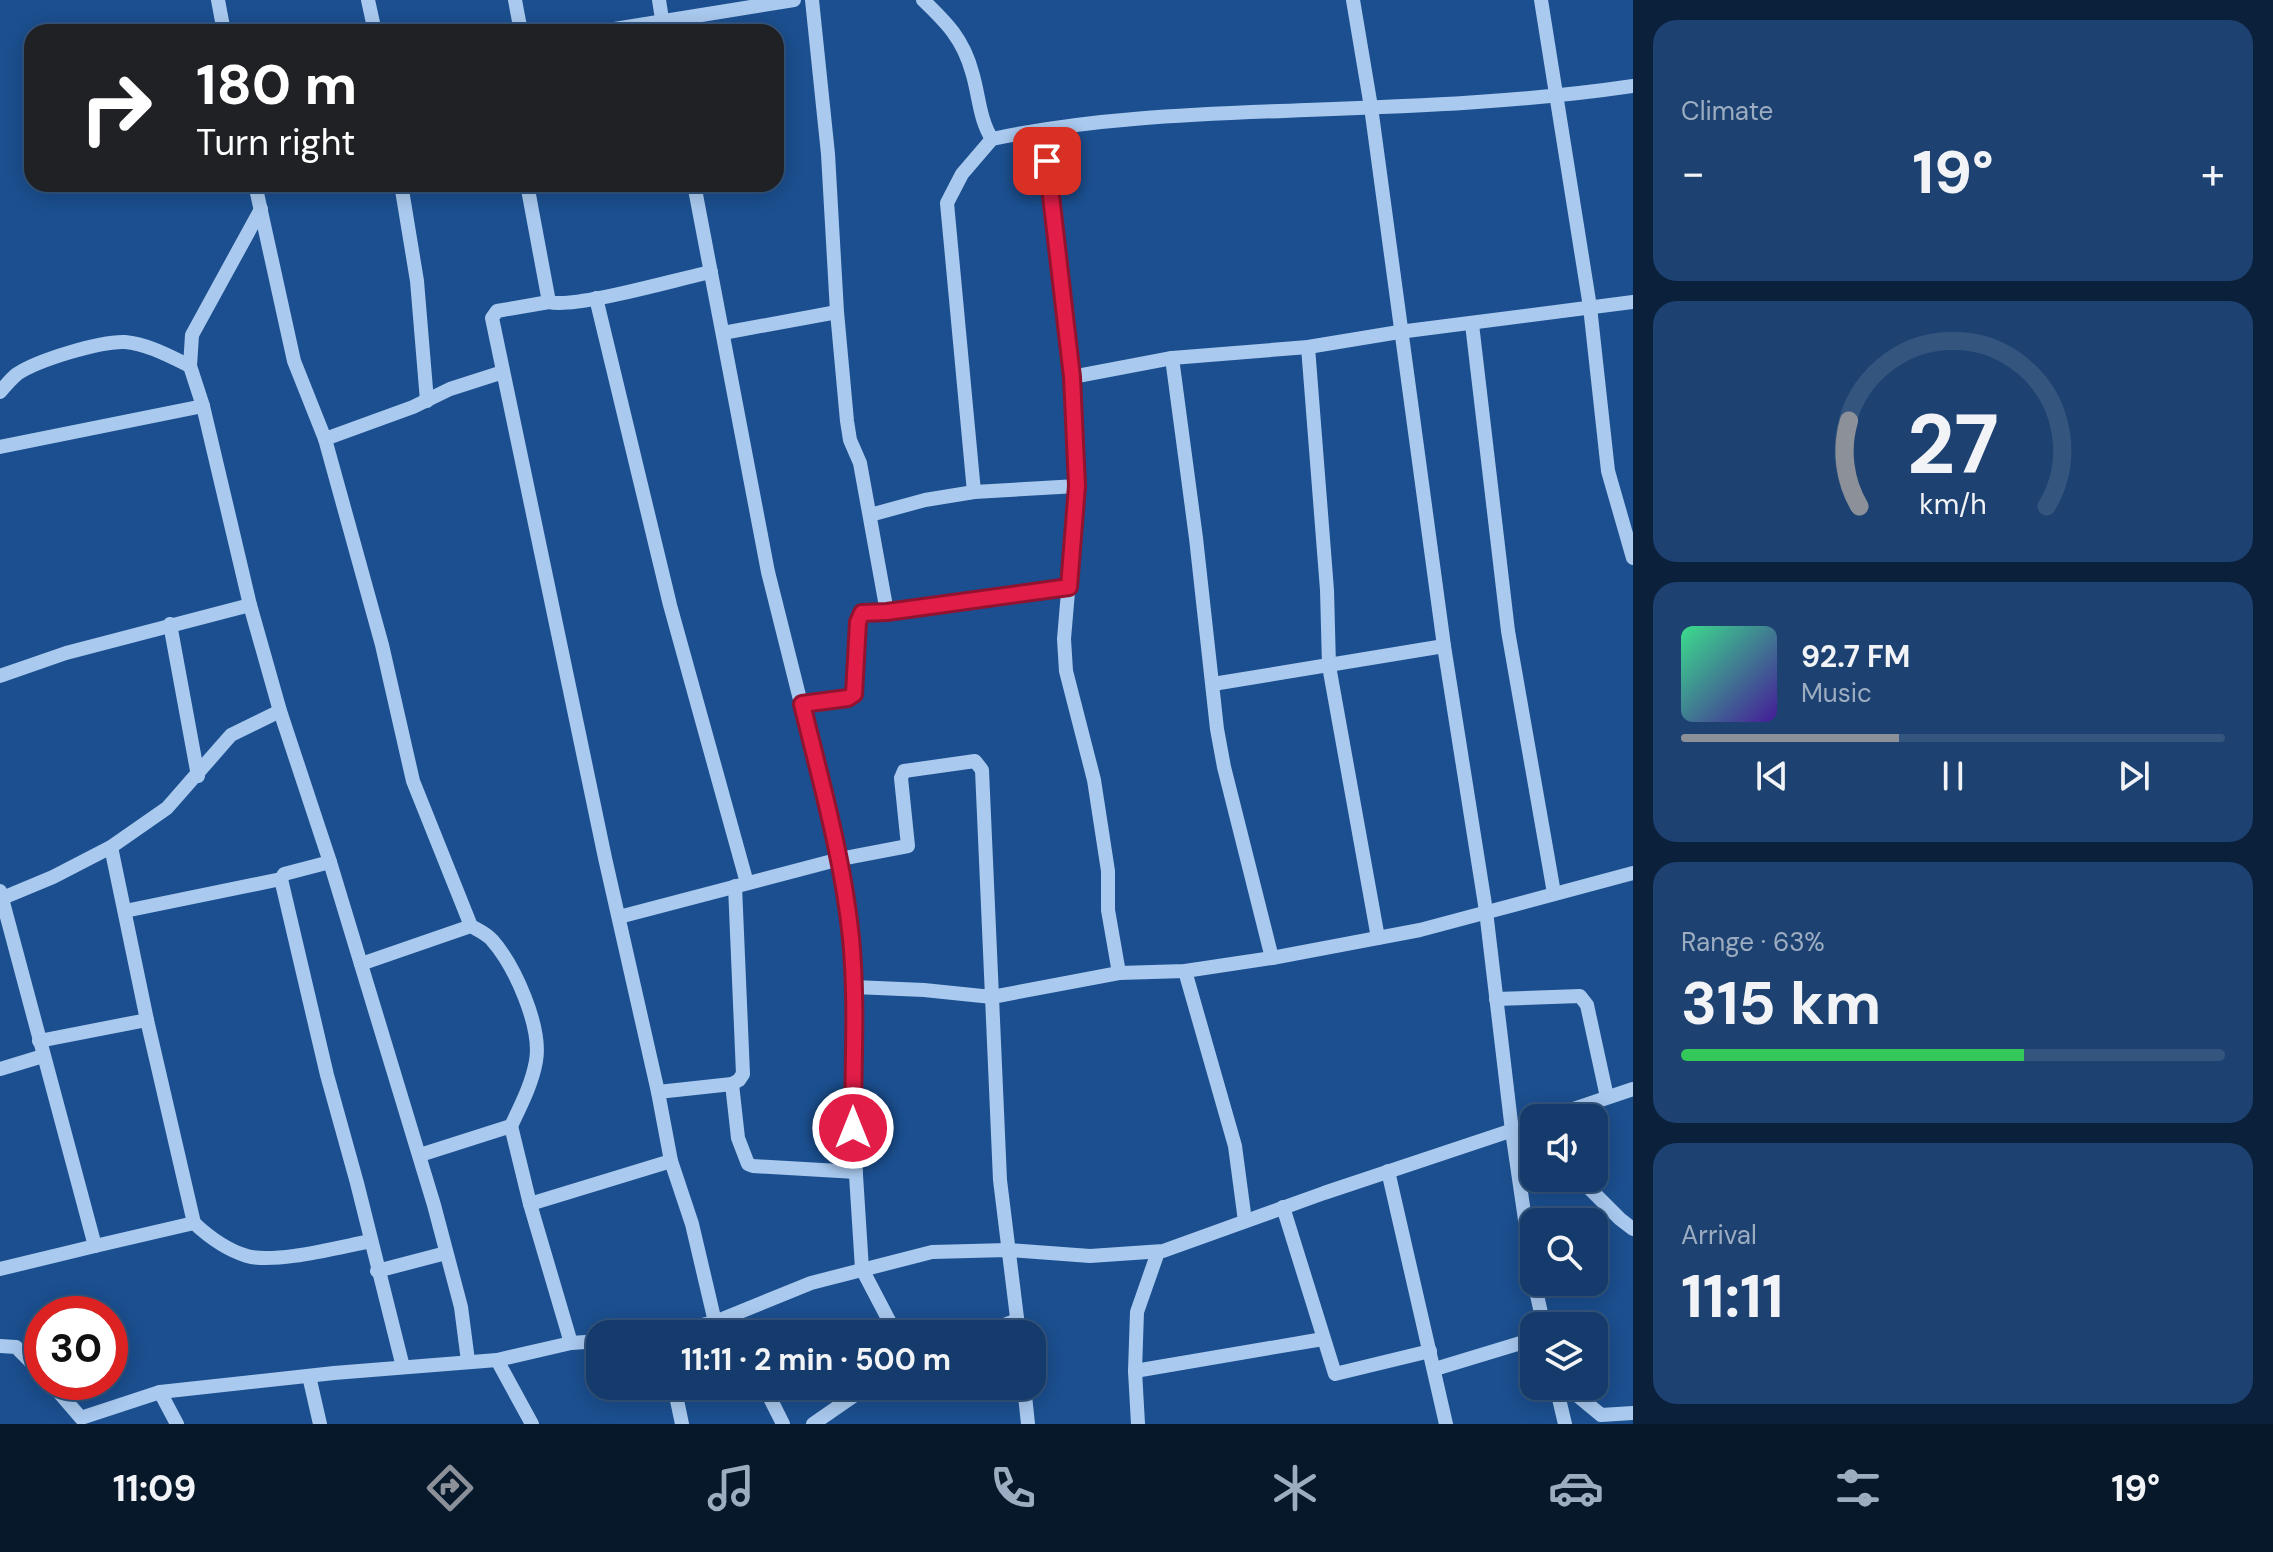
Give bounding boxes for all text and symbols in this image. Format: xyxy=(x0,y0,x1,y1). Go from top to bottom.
text: 180 m xyxy=(196,48,357,121)
icon: right xyxy=(64,56,168,160)
text: Climate xyxy=(1681,94,1773,128)
text: Turn right xyxy=(196,119,355,166)
pin xyxy=(1013,127,1081,195)
text: 19° xyxy=(1912,133,1994,212)
icon: arrive xyxy=(1025,139,1069,183)
text: − xyxy=(1681,144,1705,202)
text: + xyxy=(2201,144,2225,202)
text: 27 xyxy=(1907,390,1999,499)
text: km/h xyxy=(1919,486,1987,523)
text: 92.7 FM xyxy=(1801,637,1910,676)
text: Music xyxy=(1801,676,1872,710)
icon: previous xyxy=(1750,754,1794,798)
icon: pause xyxy=(1931,754,1975,798)
icon: next xyxy=(2112,754,2156,798)
text: Range · 63% xyxy=(1681,925,1825,959)
text: 315 km xyxy=(1681,964,1881,1043)
position arrow xyxy=(811,1086,895,1170)
map controls xyxy=(1520,1104,1608,1400)
button: sound xyxy=(1520,1104,1608,1192)
button: search xyxy=(1520,1208,1608,1296)
text: Arrival xyxy=(1681,1218,1757,1252)
text: 11:11 xyxy=(1681,1257,1784,1336)
speed limit sign: 30 xyxy=(24,1296,128,1400)
button: layers xyxy=(1520,1312,1608,1400)
text: 11:11 · 2 min · 500 m xyxy=(681,1340,951,1379)
icon: directions xyxy=(422,1460,478,1516)
icon: music xyxy=(703,1460,759,1516)
icon: phone xyxy=(985,1460,1041,1516)
icon: climate xyxy=(1267,1460,1323,1516)
icon: car xyxy=(1548,1460,1604,1516)
icon: filters xyxy=(1830,1460,1886,1516)
text: 11:09 xyxy=(113,1465,196,1512)
text: 19° xyxy=(2111,1465,2160,1512)

